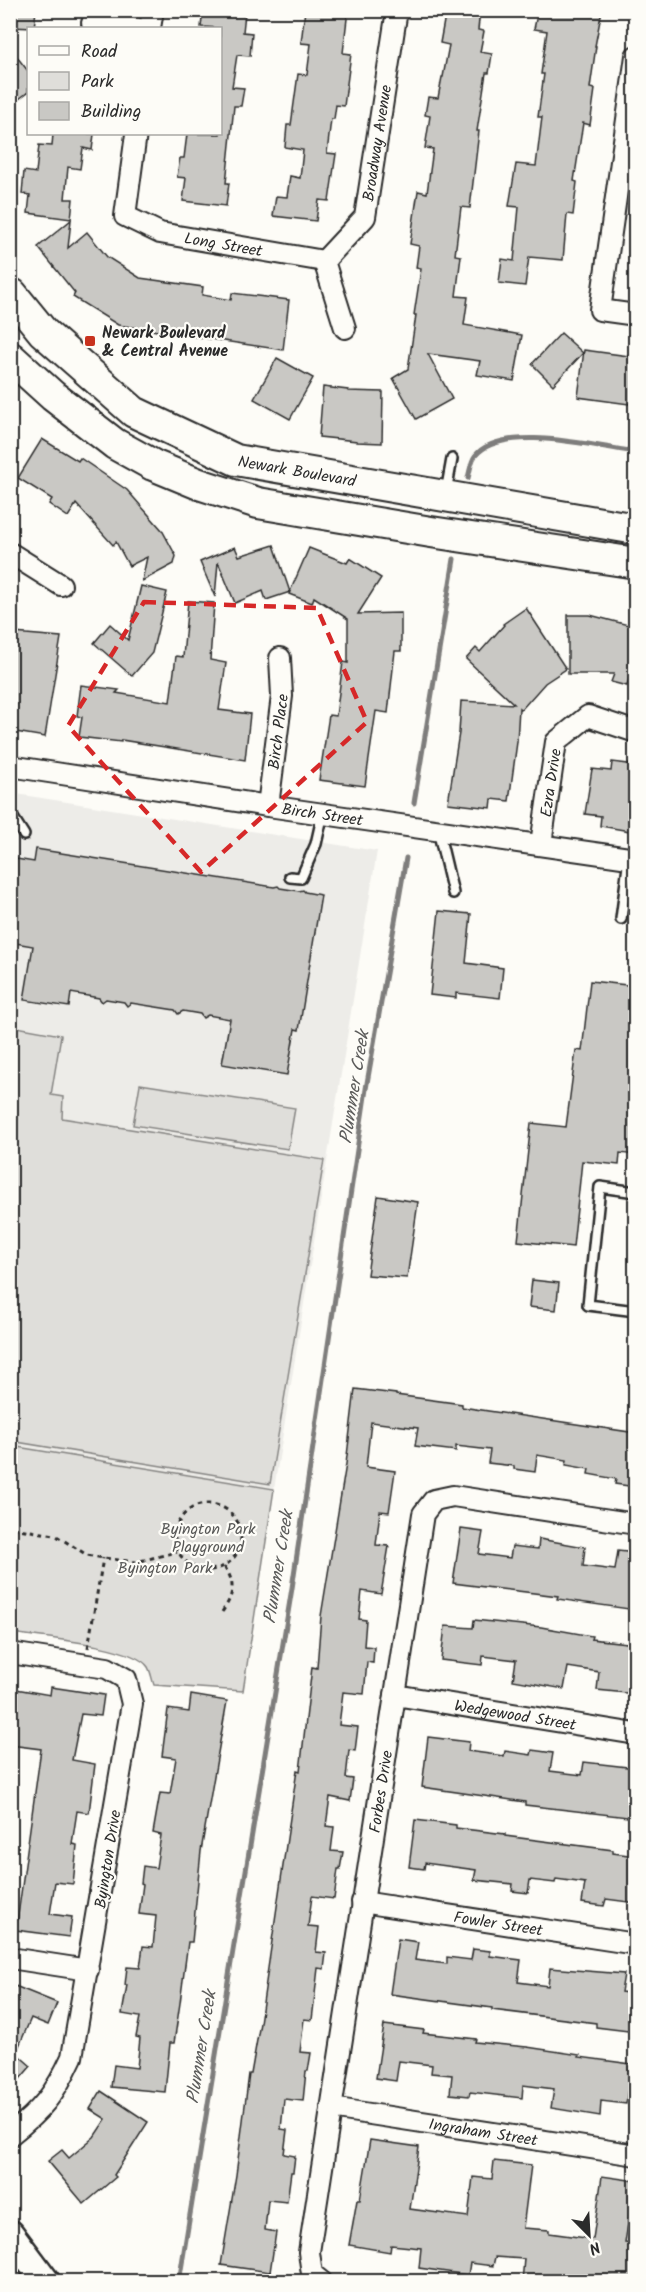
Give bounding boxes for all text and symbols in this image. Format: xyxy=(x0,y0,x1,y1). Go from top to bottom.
legend xyxy=(27,27,222,135)
text: Road xyxy=(81,38,118,67)
text: Park xyxy=(81,68,114,97)
street label: Broadway Avenue xyxy=(357,83,399,203)
text: Building xyxy=(81,98,141,127)
street label: Long Street xyxy=(182,226,265,264)
place label: Newark Boulevard & Central Avenue xyxy=(102,321,228,364)
marker: Newark Boulevard & Central Avenue xyxy=(83,334,97,348)
street label: Newark Boulevard xyxy=(236,450,359,495)
street label: Birch Place xyxy=(262,693,296,771)
street label: Ezra Drive xyxy=(534,747,569,819)
street label: Birch Street xyxy=(280,797,365,834)
water label: Plummer Creek xyxy=(332,1026,379,1146)
water label: Plummer Creek xyxy=(256,1506,303,1626)
park label: Byington Park Playground xyxy=(160,1517,256,1560)
park label: Byington Park xyxy=(117,1556,213,1581)
street label: Wedgewood Street xyxy=(453,1694,579,1738)
street label: Forbes Drive xyxy=(363,1749,400,1835)
street label: Byington Drive xyxy=(88,1808,129,1910)
street label: Fowler Street xyxy=(452,1905,545,1944)
water label: Plummer Creek xyxy=(179,1986,226,2106)
street label: Ingraham Street xyxy=(427,2112,540,2154)
north arrow xyxy=(559,2205,619,2265)
text: N xyxy=(585,2234,604,2261)

